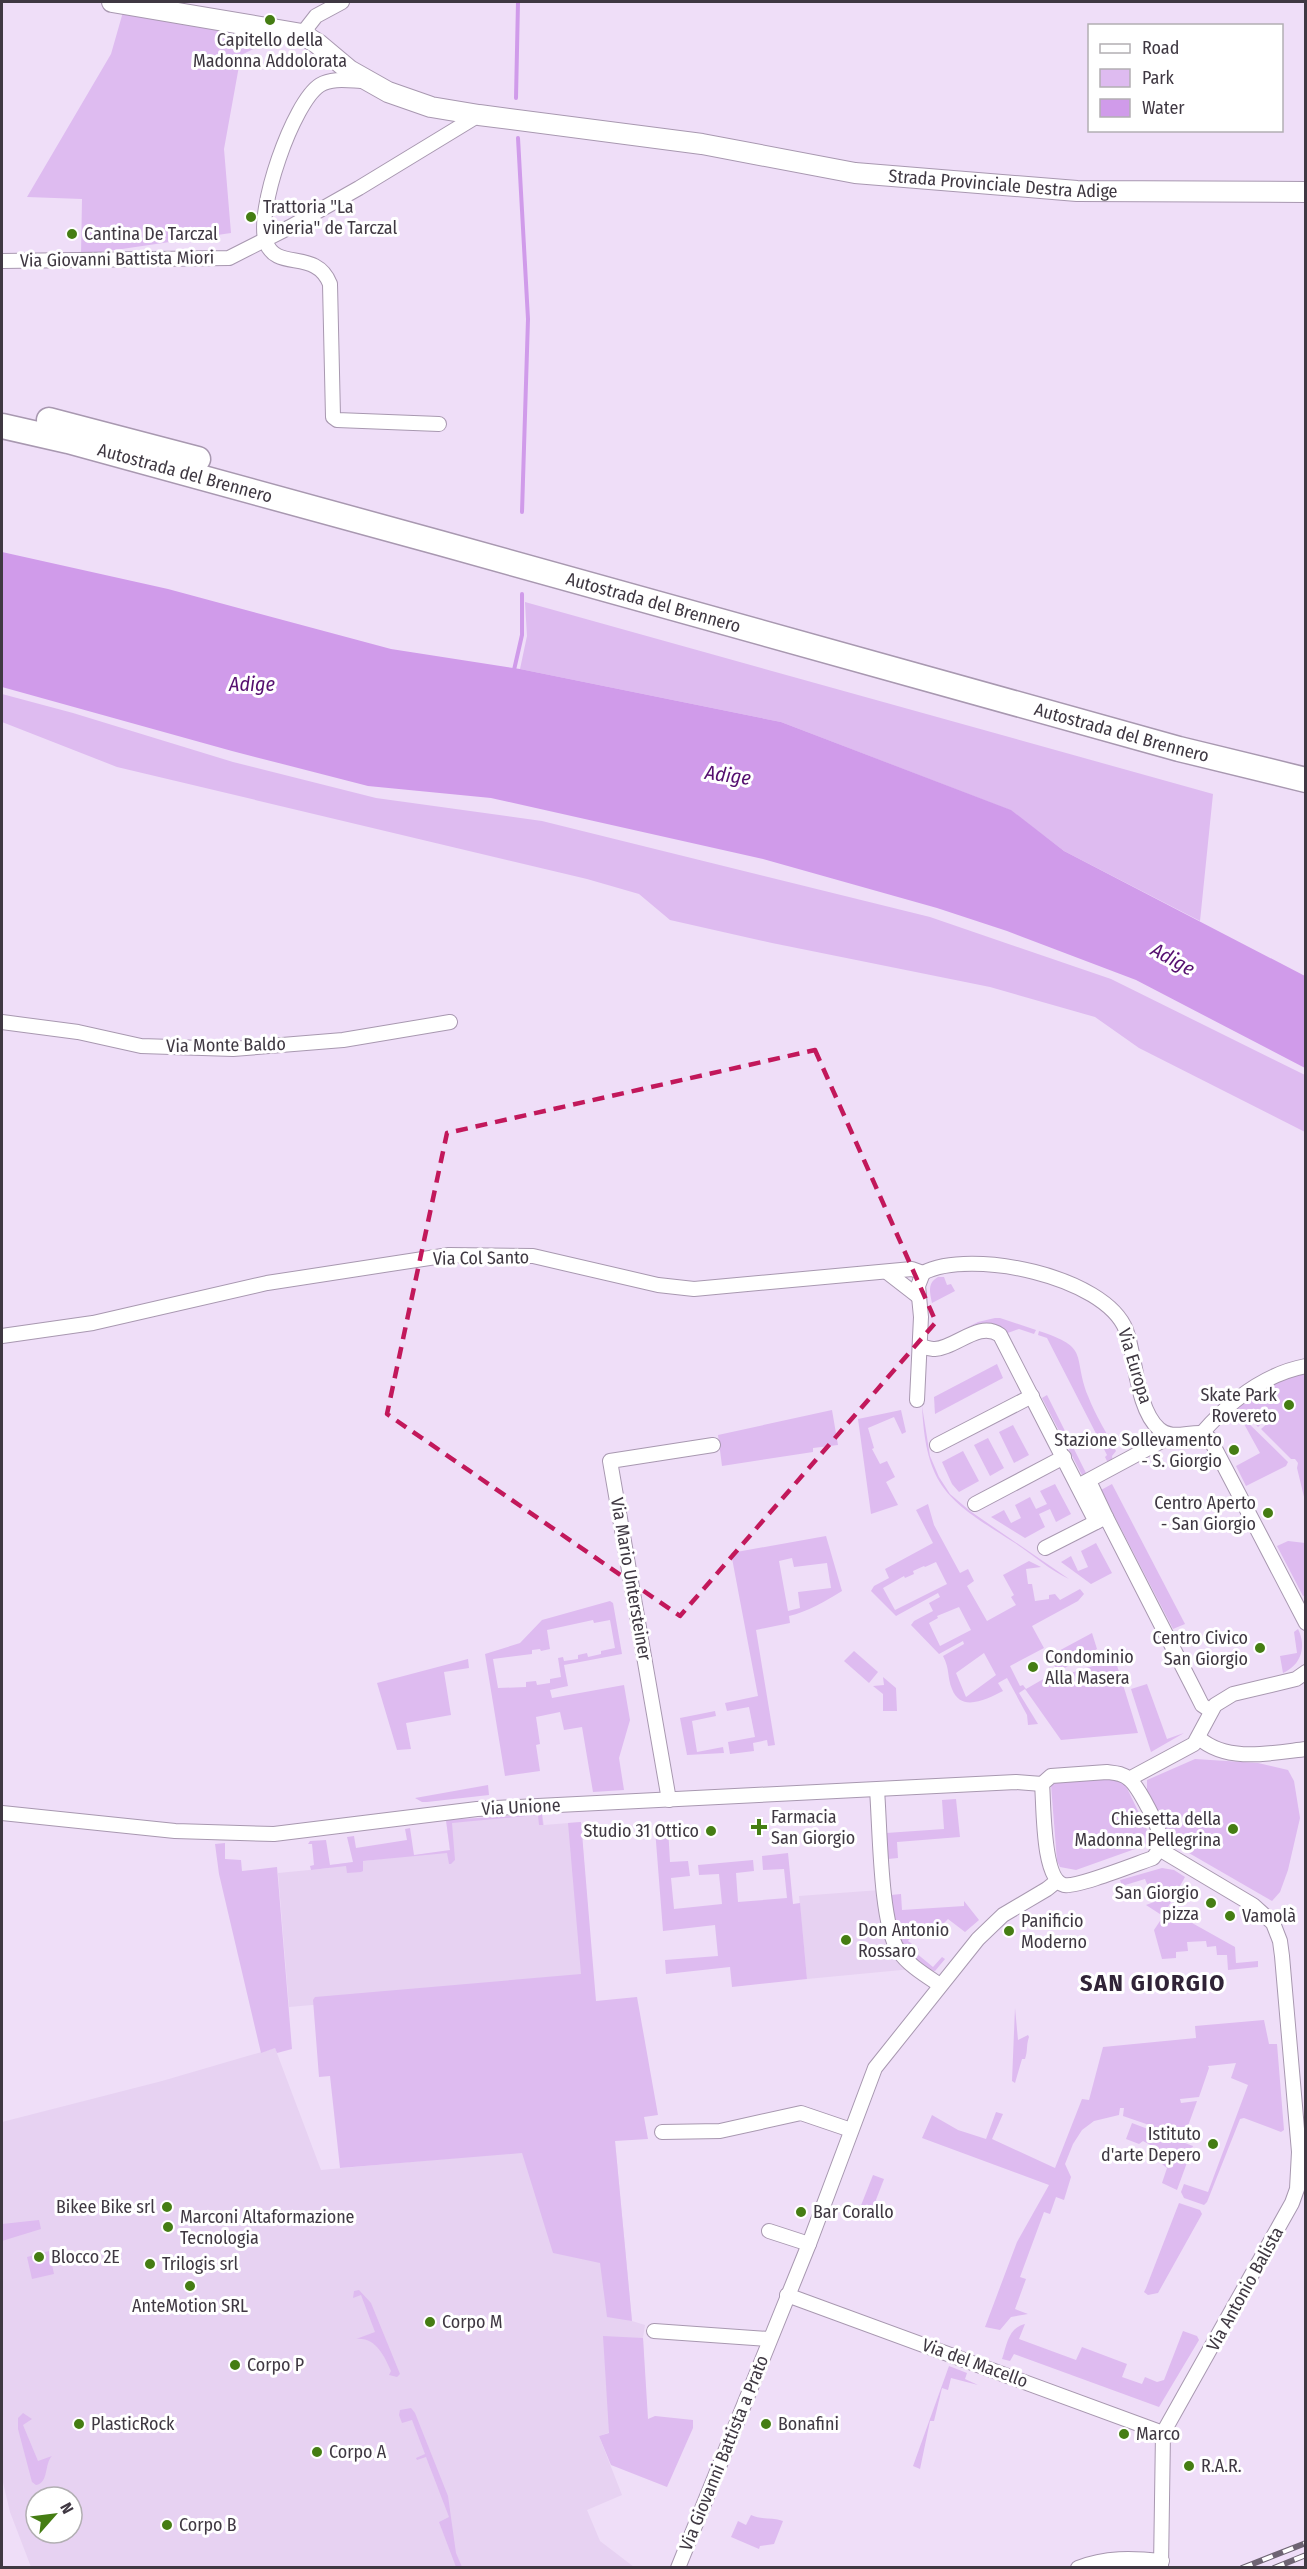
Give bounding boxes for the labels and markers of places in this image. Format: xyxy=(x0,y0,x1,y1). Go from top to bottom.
marker: Capitello della Madonna Addolorata xyxy=(263,13,277,27)
place label: Capitello della Madonna Addolorata xyxy=(193,29,347,72)
place label: Trattoria "La vineria" de Tarczal xyxy=(263,196,397,239)
marker: Trattoria "La vineria" de Tarczal xyxy=(244,210,258,224)
place label: Cantina De Tarczal xyxy=(84,223,218,245)
marker: Cantina De Tarczal xyxy=(65,227,79,241)
place label: Skate Park Rovereto xyxy=(1200,1384,1278,1427)
marker: Skate Park Rovereto xyxy=(1282,1398,1296,1412)
place label: Stazione Sollevamento - S. Giorgio xyxy=(1054,1429,1222,1472)
marker: Stazione Sollevamento - S. Giorgio xyxy=(1227,1443,1241,1457)
place label: Centro Aperto - San Giorgio xyxy=(1154,1492,1256,1535)
marker: Centro Aperto - San Giorgio xyxy=(1261,1506,1275,1520)
place label: Centro Civico San Giorgio xyxy=(1152,1627,1248,1670)
marker: Centro Civico San Giorgio xyxy=(1253,1641,1267,1655)
place label: Condominio Alla Masera xyxy=(1045,1646,1134,1689)
marker: Condominio Alla Masera xyxy=(1026,1660,1040,1674)
place label: Farmacia San Giorgio xyxy=(771,1806,855,1849)
place label: Chiesetta della Madonna Pellegrina xyxy=(1075,1808,1221,1851)
place label: Studio 31 Ottico xyxy=(584,1820,699,1842)
marker: Farmacia San Giorgio xyxy=(752,1820,766,1834)
marker: Chiesetta della Madonna Pellegrina xyxy=(1226,1822,1240,1836)
marker: Studio 31 Ottico xyxy=(704,1824,718,1838)
place label: San Giorgio pizza xyxy=(1115,1882,1199,1925)
marker: San Giorgio pizza xyxy=(1204,1896,1218,1910)
place label: Vamolà xyxy=(1242,1905,1296,1927)
marker: Vamolà xyxy=(1223,1909,1237,1923)
place label: Panificio Moderno xyxy=(1021,1910,1087,1953)
place label: Don Antonio Rossaro xyxy=(858,1919,949,1962)
marker: Panificio Moderno xyxy=(1002,1924,1016,1938)
marker: Don Antonio Rossaro xyxy=(839,1933,853,1947)
place label: Istituto d'arte Depero xyxy=(1101,2123,1201,2166)
marker: Istituto d'arte Depero xyxy=(1206,2137,1220,2151)
place label: Bikee Bike srl xyxy=(56,2196,155,2218)
marker: Bikee Bike srl xyxy=(160,2200,174,2214)
place label: Bar Corallo xyxy=(813,2201,894,2223)
marker: Bar Corallo xyxy=(794,2205,808,2219)
place label: Marconi Altaformazione Tecnologia xyxy=(180,2206,355,2249)
marker: Marconi Altaformazione Tecnologia xyxy=(161,2220,175,2234)
place label: Blocco 2E xyxy=(51,2246,120,2268)
marker: Blocco 2E xyxy=(32,2250,46,2264)
place label: Trilogis srl xyxy=(162,2253,239,2275)
marker: Trilogis srl xyxy=(143,2257,157,2271)
marker: AnteMotion SRL xyxy=(183,2279,197,2293)
place label: AnteMotion SRL xyxy=(132,2295,248,2317)
place label: Corpo M xyxy=(442,2311,503,2333)
marker: Corpo M xyxy=(423,2315,437,2329)
place label: Corpo P xyxy=(247,2354,304,2376)
marker: Corpo P xyxy=(228,2358,242,2372)
place label: PlasticRock xyxy=(91,2413,175,2435)
place label: Bonafini xyxy=(778,2413,839,2435)
marker: PlasticRock xyxy=(72,2417,86,2431)
marker: Bonafini xyxy=(759,2417,773,2431)
place label: Marco xyxy=(1136,2423,1180,2445)
marker: Marco xyxy=(1117,2427,1131,2441)
place label: Corpo A xyxy=(329,2441,387,2463)
marker: Corpo A xyxy=(310,2445,324,2459)
place label: R.A.R. xyxy=(1201,2455,1242,2477)
marker: R.A.R. xyxy=(1182,2459,1196,2473)
place label: Corpo B xyxy=(179,2514,237,2536)
marker: Corpo B xyxy=(160,2518,174,2532)

